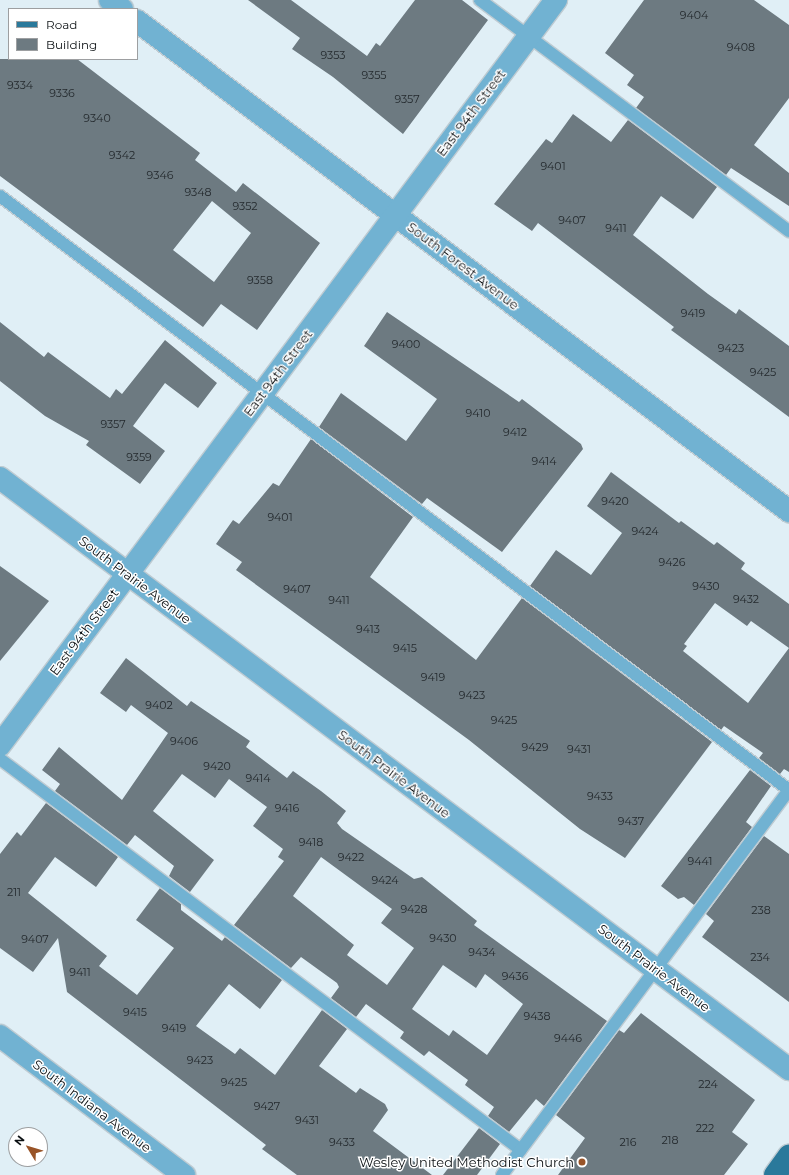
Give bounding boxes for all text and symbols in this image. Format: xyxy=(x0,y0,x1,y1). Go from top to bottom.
legend xyxy=(8,8,138,60)
house number: 9404 xyxy=(680,8,708,22)
text: Road xyxy=(46,17,77,32)
text: Building xyxy=(46,37,97,52)
house number: 9408 xyxy=(727,40,755,54)
house number: 9353 xyxy=(320,48,346,62)
street label: East 94th Street xyxy=(433,67,509,159)
house number: 9355 xyxy=(361,68,387,82)
house number: 9334 xyxy=(7,78,33,92)
house number: 9336 xyxy=(49,86,75,100)
house number: 9357 xyxy=(394,92,420,106)
house number: 9340 xyxy=(83,111,111,125)
house number: 9342 xyxy=(109,148,135,162)
house number: 9401 xyxy=(540,159,566,173)
house number: 9346 xyxy=(147,168,173,182)
house number: 9348 xyxy=(184,185,212,199)
house number: 9352 xyxy=(232,199,258,213)
house number: 9407 xyxy=(558,213,586,227)
street label: South Forest Avenue xyxy=(404,219,522,313)
house number: 9411 xyxy=(605,221,627,235)
house number: 9358 xyxy=(247,273,273,287)
house number: 9419 xyxy=(681,306,705,320)
street label: East 94th Street xyxy=(240,327,316,419)
house number: 9400 xyxy=(392,337,420,351)
house number: 9423 xyxy=(718,341,744,355)
house number: 9425 xyxy=(750,365,776,379)
house number: 9410 xyxy=(466,406,490,420)
house number: 9357 xyxy=(100,417,126,431)
house number: 9412 xyxy=(503,425,527,439)
house number: 9359 xyxy=(126,450,152,464)
house number: 9414 xyxy=(532,454,556,468)
house number: 9420 xyxy=(601,494,629,508)
house number: 9401 xyxy=(267,510,293,524)
house number: 9424 xyxy=(631,524,659,538)
street label: South Prairie Avenue xyxy=(76,533,194,627)
house number: 9426 xyxy=(659,555,685,569)
house number: 9430 xyxy=(692,579,720,593)
house number: 9407 xyxy=(283,582,311,596)
street label: East 94th Street xyxy=(46,586,122,678)
house number: 9432 xyxy=(733,592,759,606)
house number: 9411 xyxy=(328,593,350,607)
house number: 9413 xyxy=(356,622,380,636)
house number: 9415 xyxy=(393,641,417,655)
house number: 9419 xyxy=(421,670,445,684)
house number: 9423 xyxy=(459,688,485,702)
house number: 9402 xyxy=(145,698,173,712)
house number: 9425 xyxy=(491,713,517,727)
street label: South Prairie Avenue xyxy=(335,727,453,821)
house number: 9406 xyxy=(170,734,198,748)
house number: 9429 xyxy=(522,740,548,754)
house number: 9431 xyxy=(567,742,591,756)
house number: 9420 xyxy=(203,759,231,773)
house number: 9414 xyxy=(246,771,270,785)
house number: 9433 xyxy=(587,789,613,803)
house number: 9416 xyxy=(275,801,299,815)
house number: 9437 xyxy=(618,814,644,828)
house number: 9418 xyxy=(299,835,323,849)
house number: 9422 xyxy=(338,850,364,864)
house number: 9441 xyxy=(688,854,712,868)
house number: 9424 xyxy=(371,873,399,887)
house number: 211 xyxy=(7,885,21,899)
house number: 9428 xyxy=(400,902,428,916)
house number: 238 xyxy=(751,903,771,917)
street label: South Prairie Avenue xyxy=(595,921,713,1015)
house number: 9430 xyxy=(429,931,457,945)
house number: 9407 xyxy=(21,932,49,946)
house number: 9434 xyxy=(468,945,496,959)
house number: 234 xyxy=(750,950,770,964)
house number: 9411 xyxy=(69,965,91,979)
house number: 9436 xyxy=(502,969,528,983)
house number: 9415 xyxy=(123,1005,147,1019)
house number: 9438 xyxy=(523,1009,551,1023)
house number: 9419 xyxy=(162,1021,186,1035)
house number: 9446 xyxy=(554,1031,582,1045)
house number: 9423 xyxy=(187,1053,213,1067)
street label: South Indiana Avenue xyxy=(30,1056,154,1156)
house number: 9425 xyxy=(221,1075,247,1089)
house number: 224 xyxy=(698,1077,718,1091)
house number: 9427 xyxy=(254,1099,280,1113)
house number: 9431 xyxy=(295,1113,319,1127)
house number: 222 xyxy=(696,1121,714,1135)
north arrow xyxy=(8,1127,48,1167)
text: N xyxy=(11,1132,28,1148)
house number: 218 xyxy=(661,1133,679,1147)
house number: 9433 xyxy=(329,1135,355,1149)
house number: 216 xyxy=(620,1135,636,1149)
place label: Wesley United Methodist Church xyxy=(359,1154,574,1170)
marker: Wesley United Methodist Church xyxy=(577,1157,587,1167)

